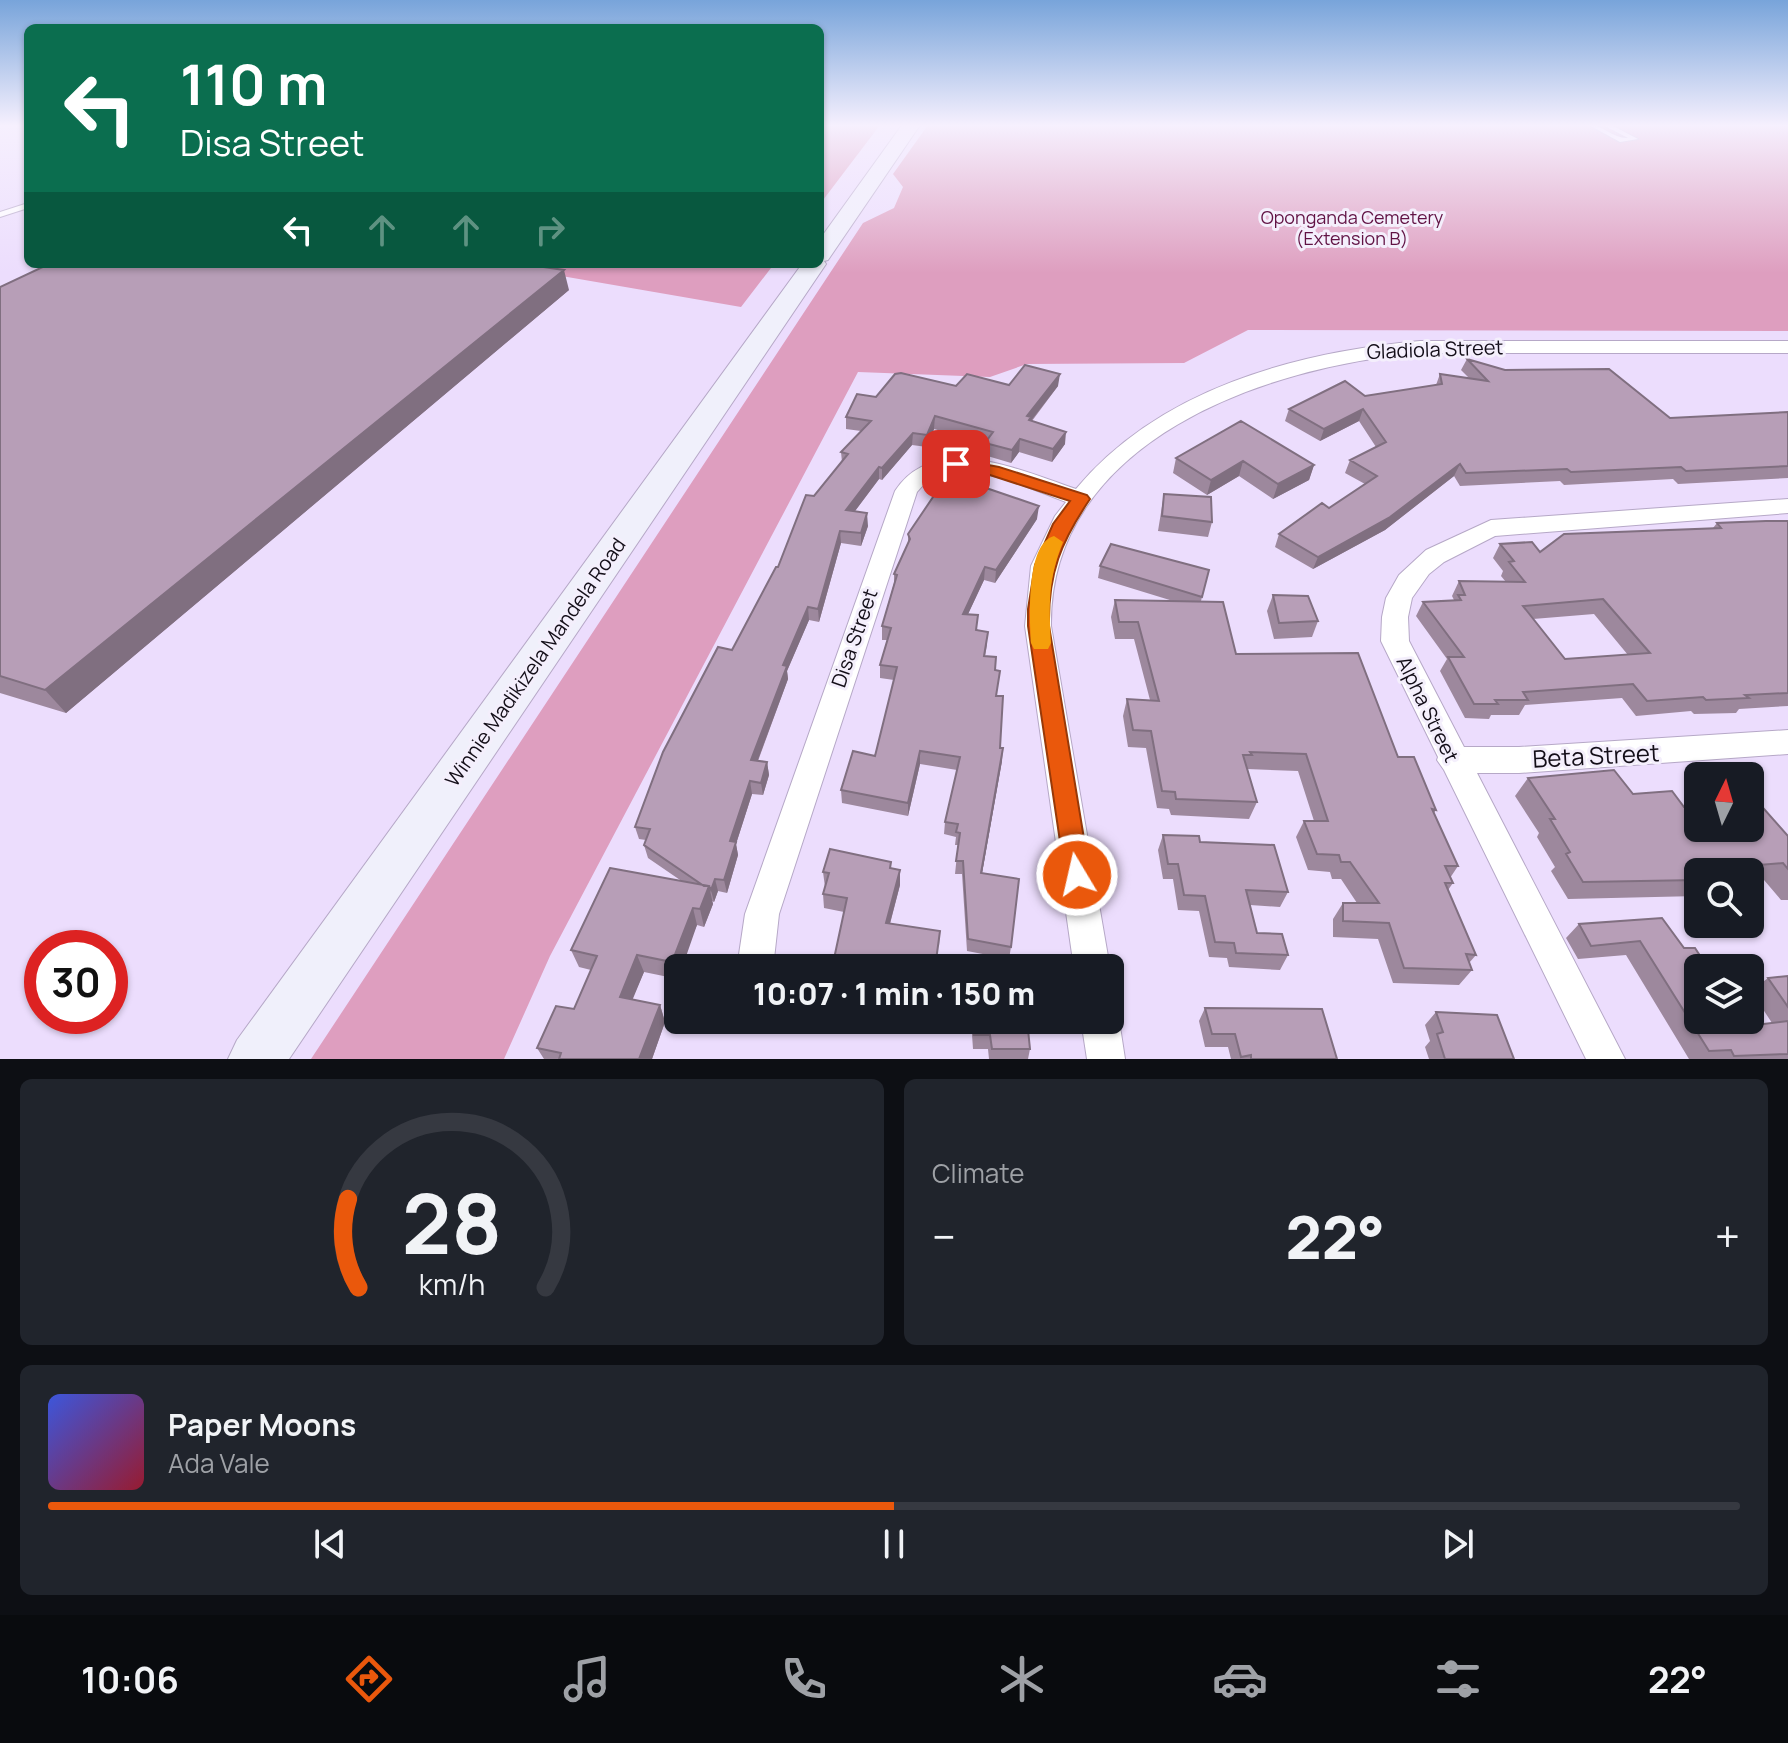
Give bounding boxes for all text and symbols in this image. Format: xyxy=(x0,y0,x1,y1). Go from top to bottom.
text: 110 m xyxy=(180,45,327,122)
icon: left xyxy=(48,56,152,160)
text: Disa Street xyxy=(180,118,364,167)
park label: Oponganda Cemetery (Extension B) xyxy=(1261,205,1444,250)
icon: left xyxy=(276,208,320,252)
icon: ahead xyxy=(360,208,404,252)
icon: ahead xyxy=(444,208,488,252)
icon: right xyxy=(528,208,572,252)
street label: Gladiola Street xyxy=(1366,333,1504,365)
pin xyxy=(922,430,990,498)
icon: arrive xyxy=(934,442,978,486)
street label: Winnie Madikizela Mandela Road xyxy=(439,532,631,792)
street label: Disa Street xyxy=(825,585,883,691)
street label: Alpha Street xyxy=(1391,651,1465,767)
street label: Beta Street xyxy=(1532,735,1660,775)
north arrow xyxy=(1684,762,1764,842)
map controls xyxy=(1684,762,1764,1034)
position arrow xyxy=(1035,833,1119,917)
button: search xyxy=(1684,858,1764,938)
speed limit sign: 30 xyxy=(24,930,128,1034)
button: layers xyxy=(1684,954,1764,1034)
text: 10:07 · 1 min · 150 m xyxy=(753,973,1035,1014)
text: Climate xyxy=(932,1155,1024,1191)
text: 28 xyxy=(402,1165,502,1279)
text: 22° xyxy=(1285,1195,1385,1277)
text: − xyxy=(932,1206,956,1266)
text: + xyxy=(1715,1206,1740,1266)
text: km/h xyxy=(419,1265,485,1304)
text: Paper Moons xyxy=(168,1404,356,1445)
text: Ada Vale xyxy=(168,1445,270,1481)
icon: previous xyxy=(308,1522,352,1566)
icon: pause xyxy=(872,1522,916,1566)
icon: next xyxy=(1436,1522,1480,1566)
icon: directions xyxy=(341,1651,397,1707)
icon: music xyxy=(559,1651,615,1707)
icon: phone xyxy=(776,1651,832,1707)
icon: climate xyxy=(994,1651,1050,1707)
icon: car xyxy=(1212,1651,1268,1707)
icon: filters xyxy=(1430,1651,1486,1707)
text: 10:06 xyxy=(81,1655,179,1704)
text: 22° xyxy=(1648,1655,1707,1704)

